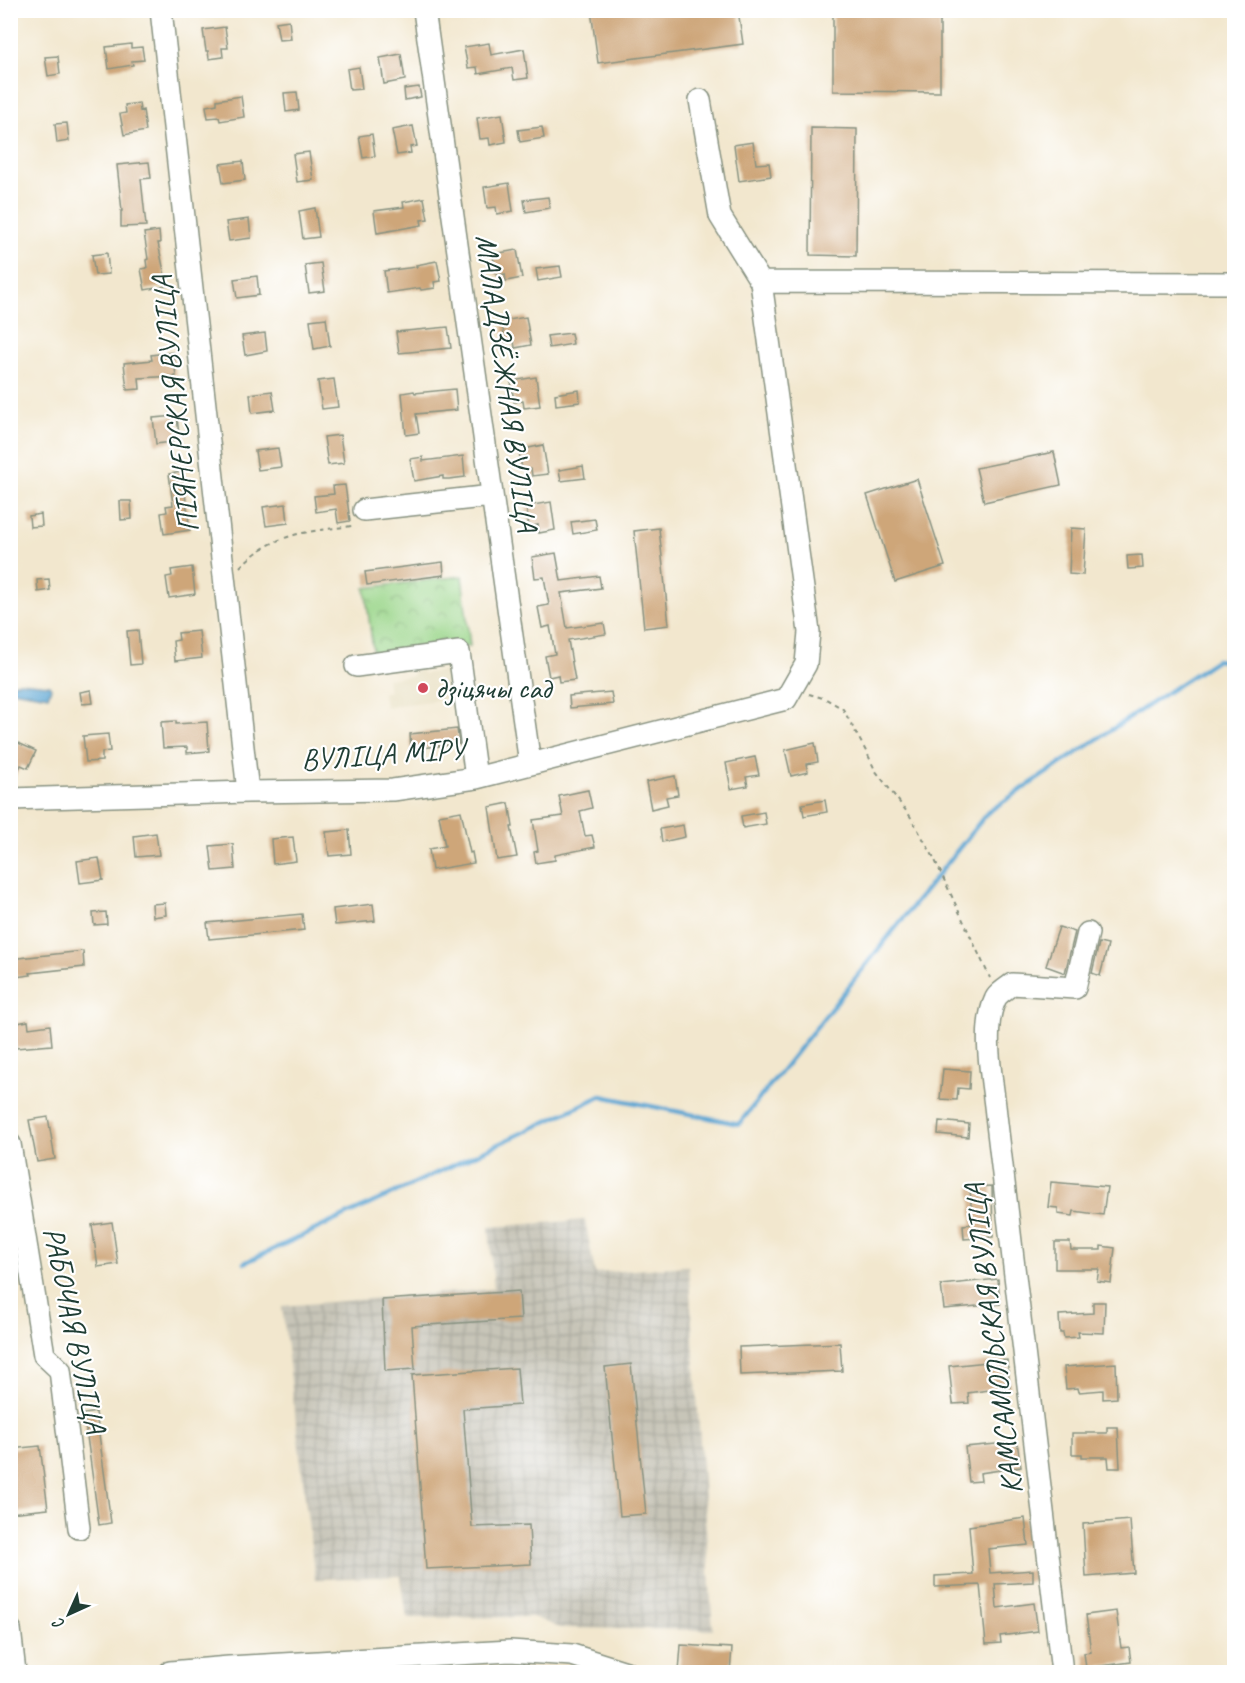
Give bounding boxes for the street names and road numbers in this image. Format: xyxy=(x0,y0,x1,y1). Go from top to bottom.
street label: МАЛАДЗЁЖНАЯ ВУЛІЦА xyxy=(467,232,547,536)
street label: ПІЯНЕРСКАЯ ВУЛІЦА xyxy=(142,272,207,534)
street label: ВУЛІЦА МІРУ xyxy=(300,729,471,779)
street label: КАМСАМОЛЬСКАЯ ВУЛІЦА xyxy=(955,1180,1031,1496)
street label: РАБОЧАЯ ВУЛІЦА xyxy=(35,1224,116,1438)

